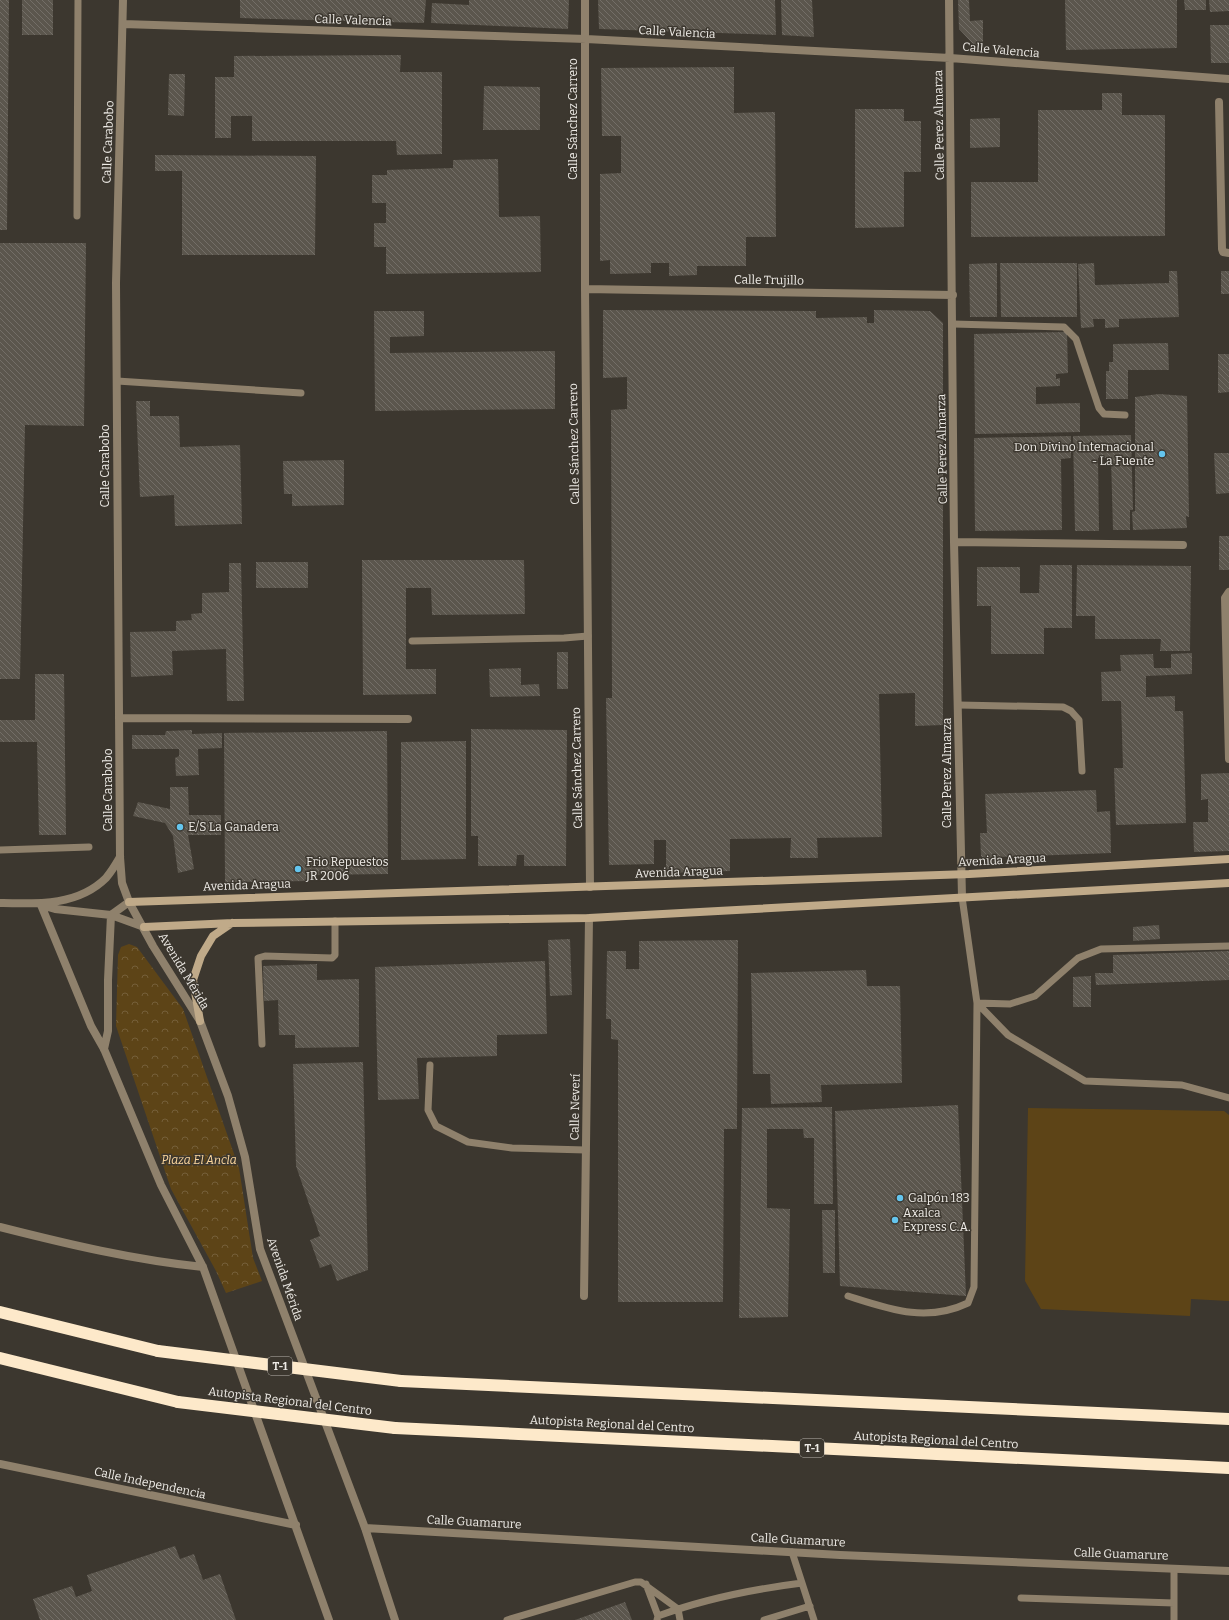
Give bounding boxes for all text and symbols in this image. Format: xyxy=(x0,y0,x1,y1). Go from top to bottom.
street label: Calle Valencia xyxy=(314,12,392,28)
street label: Calle Valencia xyxy=(638,23,716,41)
street label: Calle Valencia xyxy=(962,40,1041,60)
street label: Calle Sánchez Carrero xyxy=(566,58,580,180)
street label: Calle Perez Almarza xyxy=(931,69,947,180)
street label: Calle Carabobo xyxy=(100,100,116,184)
street label: Calle Trujillo xyxy=(734,272,804,288)
street label: Calle Sánchez Carrero xyxy=(566,383,582,505)
street label: Calle Perez Almarza xyxy=(934,393,950,504)
street label: Calle Carabobo xyxy=(98,424,112,508)
place label: Don Divino Internacional - La Fuente xyxy=(1014,440,1155,468)
marker: Don Divino Internacional - La Fuente xyxy=(1157,449,1167,459)
street label: Calle Sánchez Carrero xyxy=(569,707,585,829)
street label: Calle Perez Almarza xyxy=(940,717,954,828)
street label: Calle Carabobo xyxy=(101,748,115,832)
place label: E/S La Ganadera xyxy=(188,820,279,834)
marker: E/S La Ganadera xyxy=(175,822,185,832)
street label: Avenida Aragua xyxy=(958,851,1047,869)
place label: Frio Repuestos JR 2006 xyxy=(305,855,389,883)
street label: Avenida Aragua xyxy=(635,863,724,881)
marker: Frio Repuestos JR 2006 xyxy=(293,864,303,874)
street label: Avenida Aragua xyxy=(203,876,292,894)
street label: Avenida Mérida xyxy=(156,930,213,1012)
street label: Calle Neverí xyxy=(567,1073,583,1141)
park label: Plaza El Ancla xyxy=(161,1153,237,1167)
place label: Galpón 183 xyxy=(908,1191,970,1205)
marker: Galpón 183 xyxy=(895,1193,905,1203)
place label: Axalca Express C.A. xyxy=(903,1206,971,1234)
marker: Axalca Express C.A. xyxy=(890,1215,900,1225)
street label: Avenida Mérida xyxy=(264,1236,306,1323)
road number: T-1 xyxy=(268,1357,292,1375)
street label: Autopista Regional del Centro xyxy=(207,1384,373,1418)
street label: Autopista Regional del Centro xyxy=(529,1413,695,1435)
street label: Autopista Regional del Centro xyxy=(853,1429,1019,1451)
road number: T-1 xyxy=(800,1439,824,1457)
street label: Calle Independencia xyxy=(93,1464,208,1502)
street label: Calle Guamarure xyxy=(426,1513,522,1531)
street label: Calle Guamarure xyxy=(750,1531,846,1549)
street label: Calle Guamarure xyxy=(1073,1545,1169,1563)

